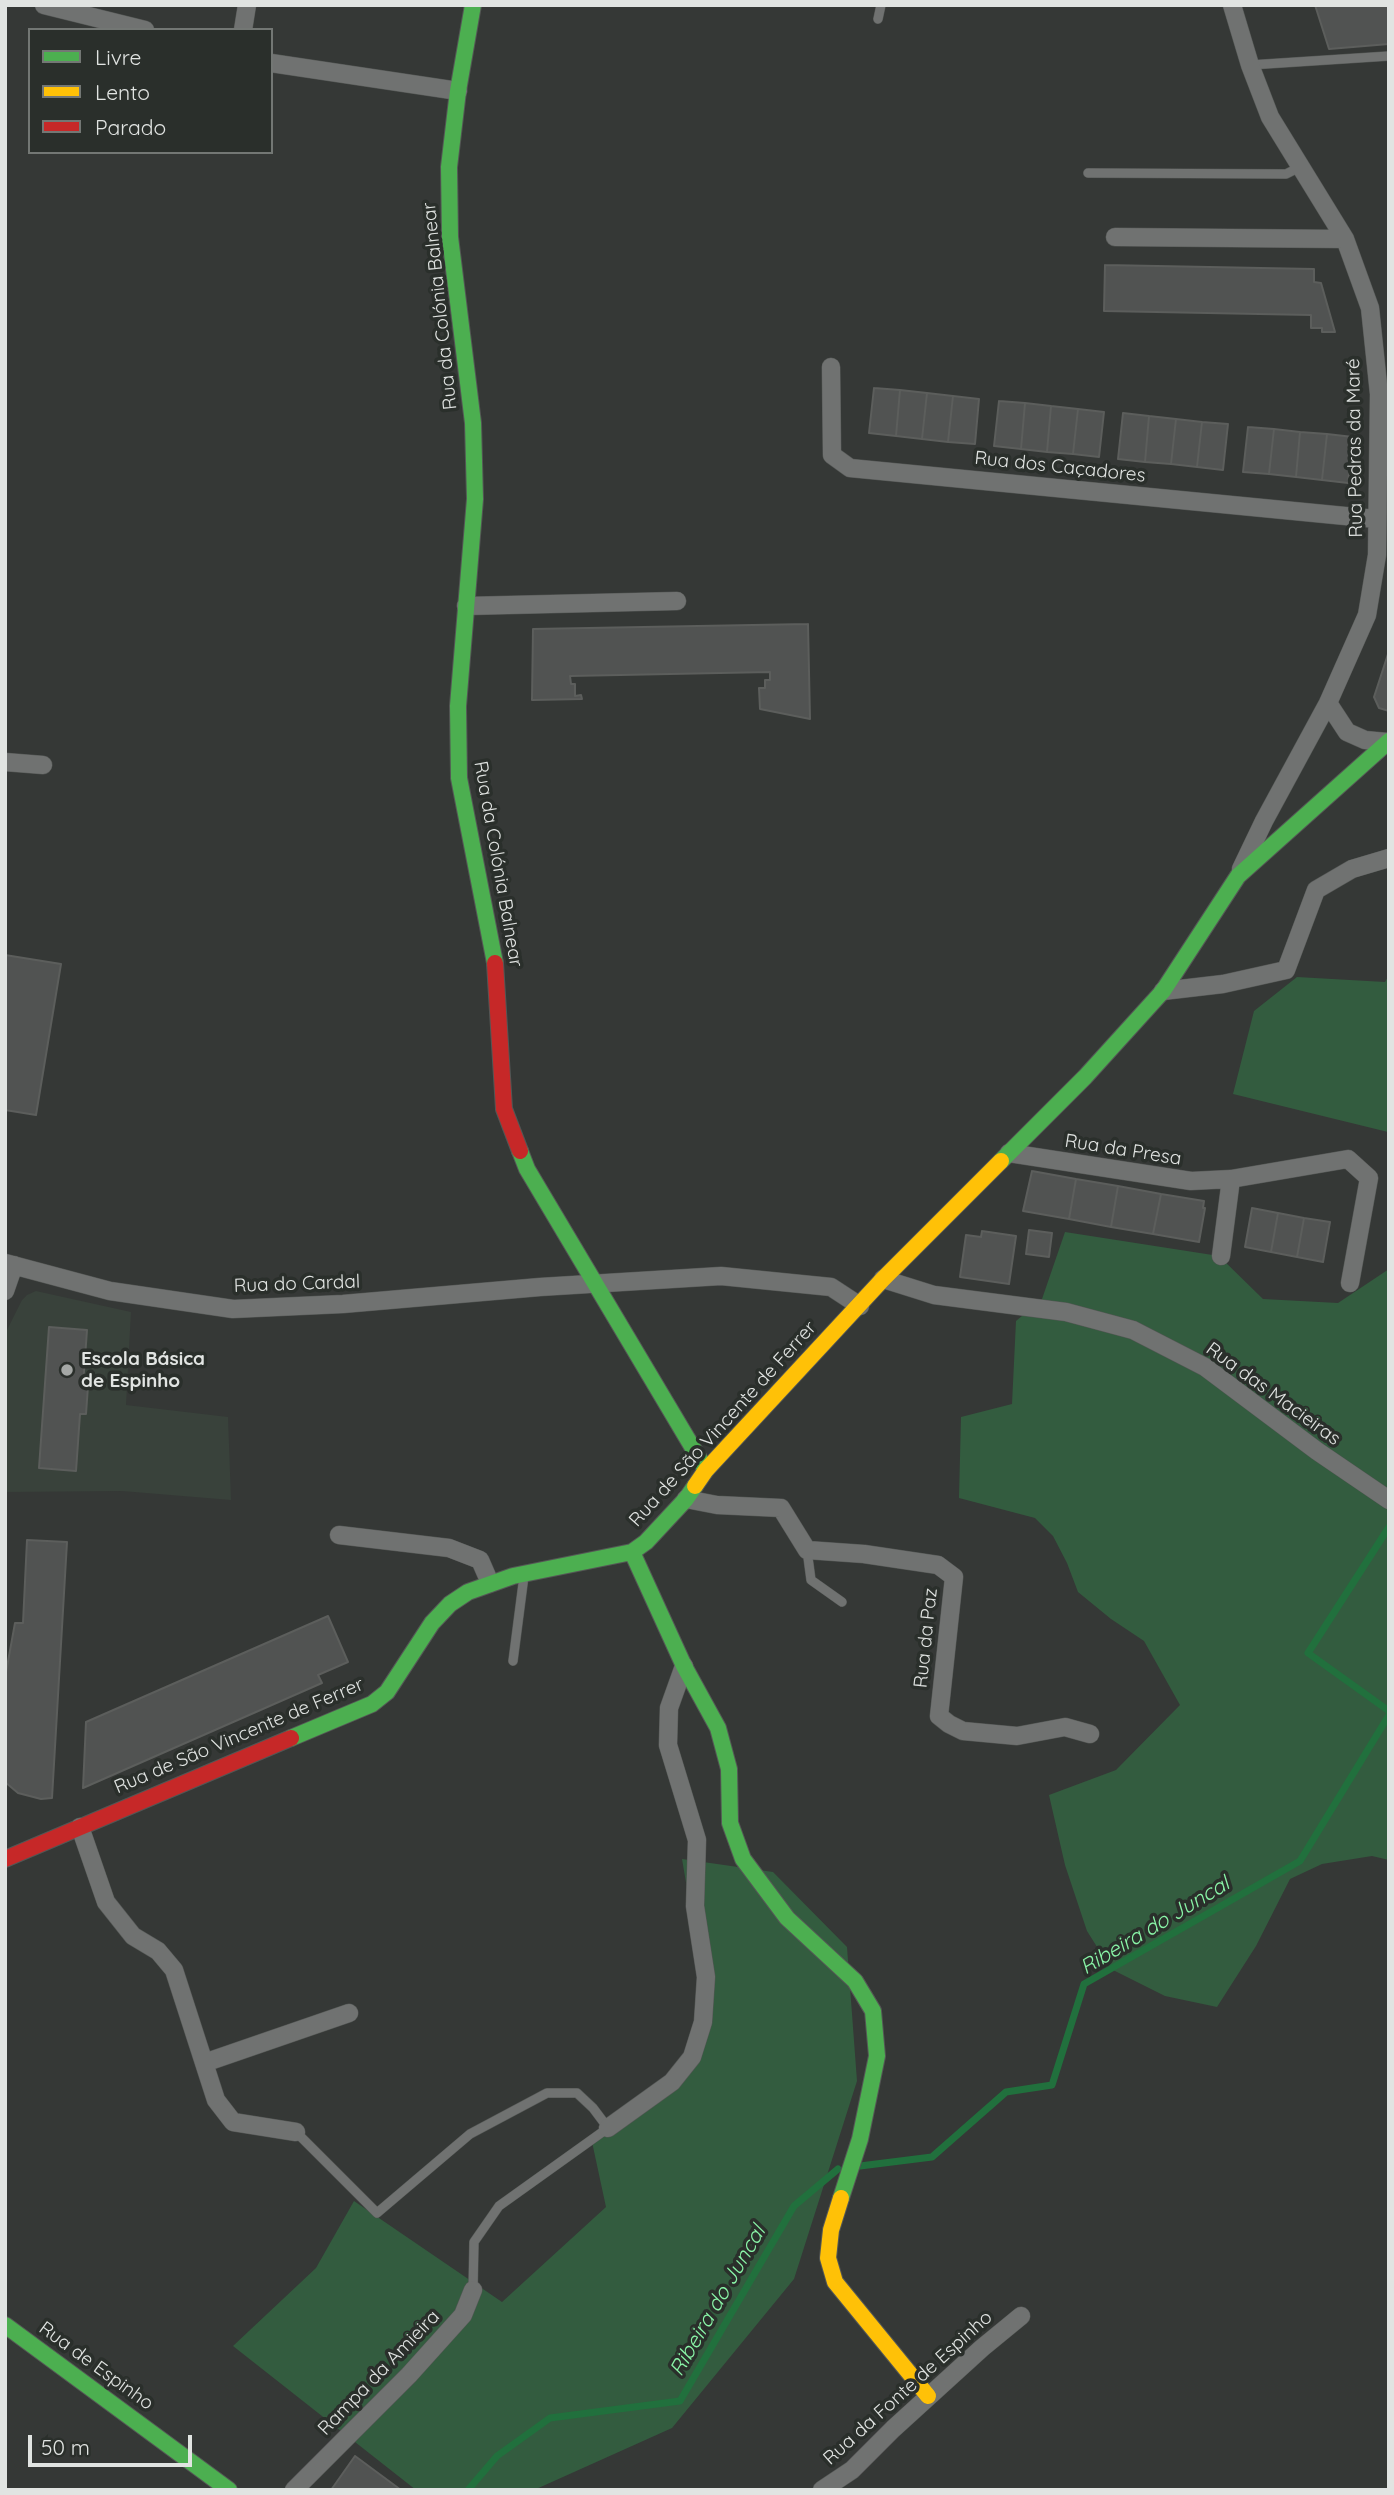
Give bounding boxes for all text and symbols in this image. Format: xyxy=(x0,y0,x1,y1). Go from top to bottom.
legend xyxy=(28,28,273,154)
text: Livre xyxy=(95,44,141,70)
text: Lento xyxy=(95,79,150,105)
text: Parado xyxy=(95,114,166,140)
street label: Rua da Colónia Balnear xyxy=(418,201,462,411)
street label: Rua Pedras da Maré xyxy=(1342,358,1368,538)
street label: Rua dos Caçadores xyxy=(973,447,1147,487)
street label: Rua da Colónia Balnear xyxy=(469,759,527,969)
street label: Rua da Presa xyxy=(1063,1130,1183,1170)
street label: Rua do Cardal xyxy=(233,1270,361,1298)
street label: Rua de São Vincente de Ferrer xyxy=(625,1317,821,1531)
street label: Rua das Macieiras xyxy=(1201,1338,1345,1450)
place label: Escola Básica de Espinho xyxy=(81,1348,205,1392)
marker: Escola Básica de Espinho xyxy=(59,1362,75,1378)
street label: Rua da Paz xyxy=(909,1587,943,1689)
street label: Rua de São Vincente de Ferrer xyxy=(111,1673,367,1799)
water label: Ribeira do Juncal xyxy=(1076,1872,1234,1980)
water label: Ribeira do Juncal xyxy=(665,2221,771,2381)
street label: Rampa da Amieira xyxy=(313,2306,445,2440)
street label: Rua da Fonte de Espinho xyxy=(819,2306,997,2470)
street label: Rua de Espinho xyxy=(34,2317,158,2415)
scale bar xyxy=(32,2422,196,2466)
text: 50 m xyxy=(41,2434,90,2460)

